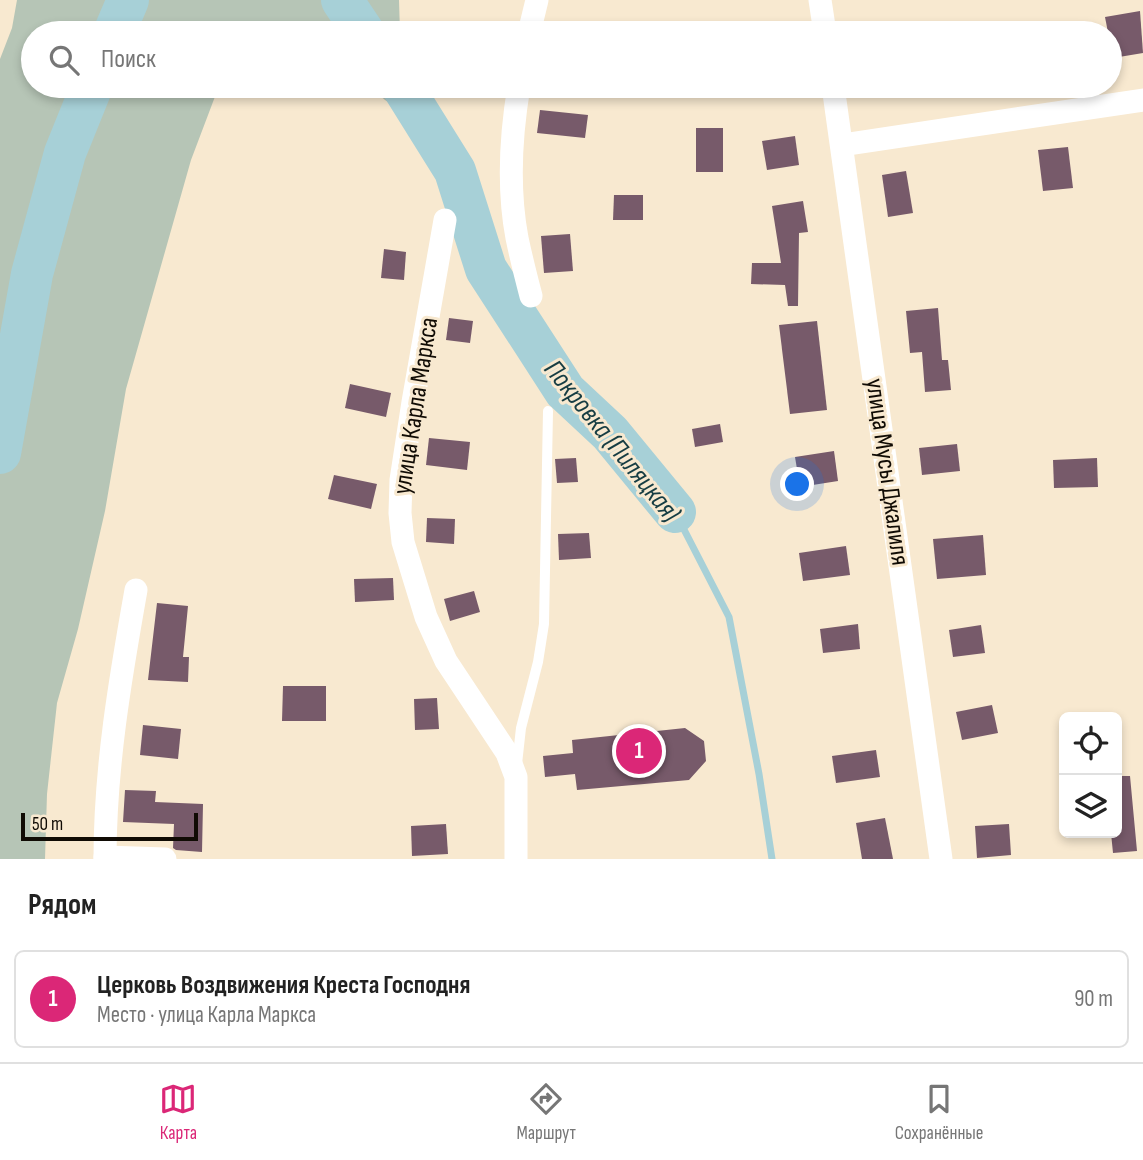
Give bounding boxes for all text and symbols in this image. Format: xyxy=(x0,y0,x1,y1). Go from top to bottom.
search box xyxy=(21,21,1122,98)
icon: search xyxy=(45,41,83,79)
text: Поиск xyxy=(101,44,156,75)
street label: улица Карла Маркса xyxy=(387,315,445,497)
water label: Покровка (Пиляцкая) xyxy=(537,354,688,529)
street label: улица Мусы Джалиля xyxy=(859,377,915,567)
your location xyxy=(780,467,814,501)
map controls xyxy=(1059,712,1122,838)
button: locate xyxy=(1059,712,1122,775)
pin: 1 xyxy=(616,725,662,777)
button: layers xyxy=(1059,775,1122,838)
scale bar xyxy=(21,810,198,842)
text: 50 m xyxy=(32,813,63,836)
text: Рядом xyxy=(28,887,96,923)
text: Церковь Воздвижения Креста Господня xyxy=(97,970,470,1001)
text: 1 xyxy=(48,985,58,1013)
text: 90 m xyxy=(1074,985,1113,1013)
text: Место · улица Карла Маркса xyxy=(97,1001,316,1029)
tab: Карта xyxy=(159,1080,197,1145)
tab: Маршрут xyxy=(516,1080,576,1145)
tab: Сохранённые xyxy=(895,1080,983,1145)

